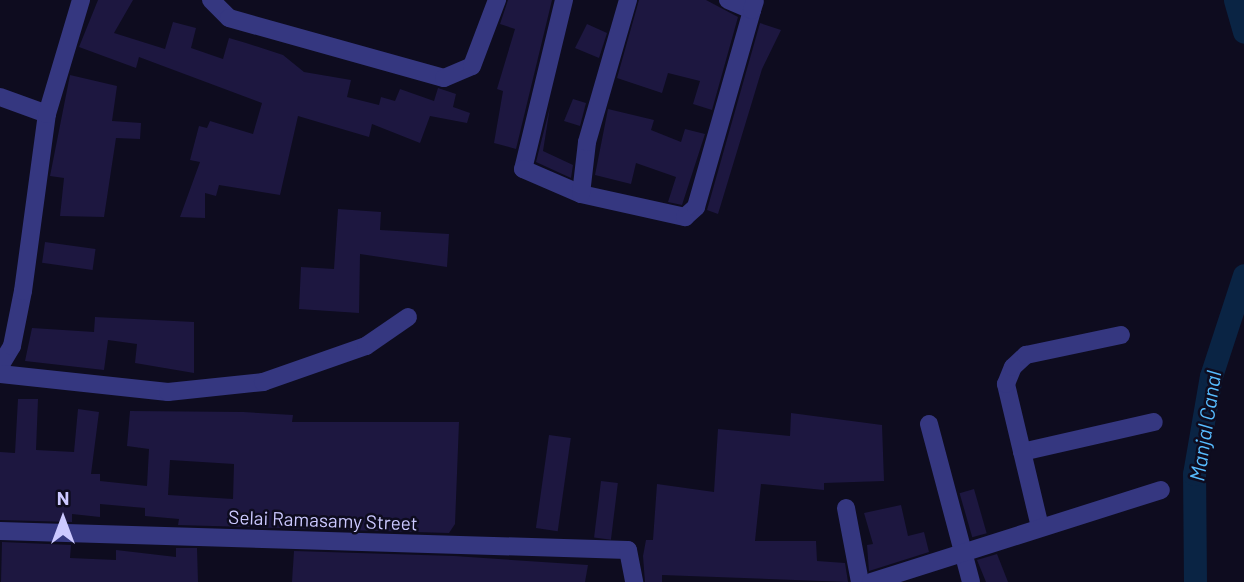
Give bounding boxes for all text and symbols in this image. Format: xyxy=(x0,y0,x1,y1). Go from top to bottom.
water label: Manjal Canal xyxy=(1184,369,1226,483)
north arrow xyxy=(28,484,98,554)
text: N xyxy=(57,486,69,509)
street label: Selai Ramasamy Street xyxy=(228,505,418,535)

